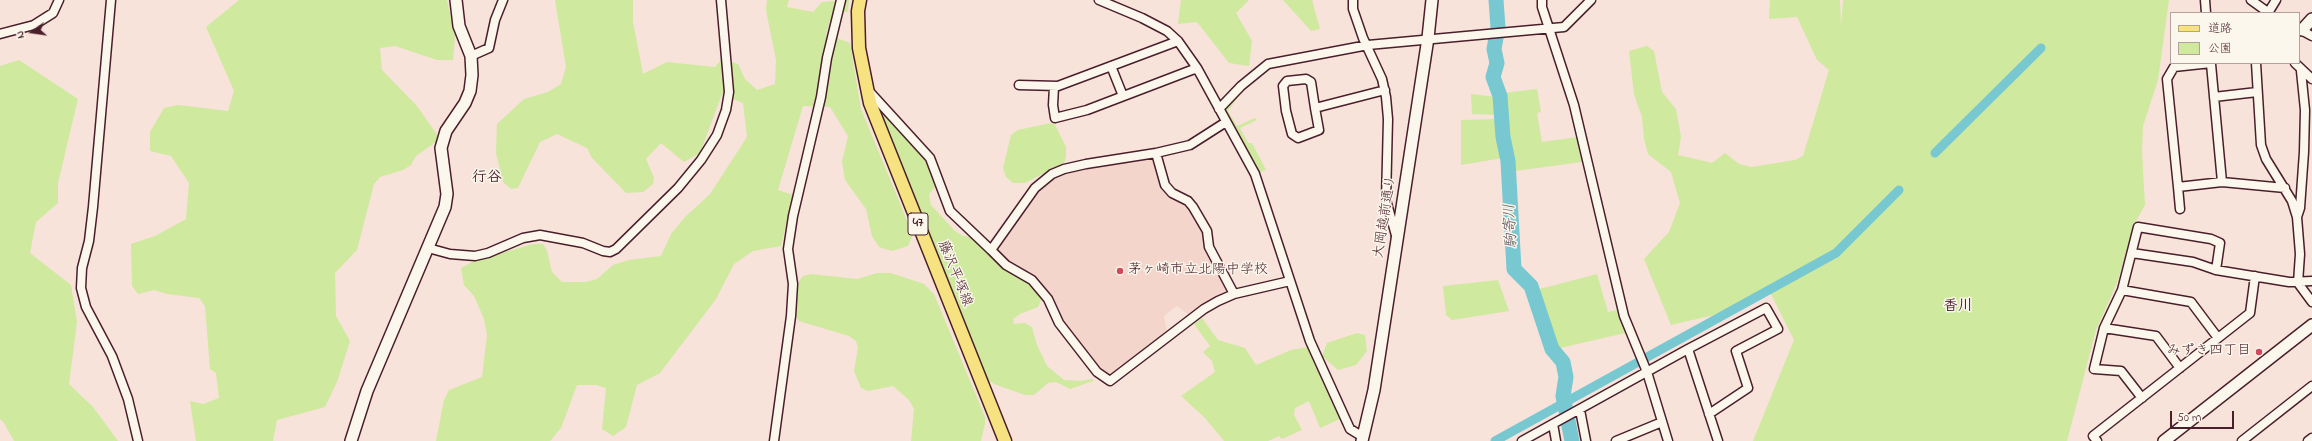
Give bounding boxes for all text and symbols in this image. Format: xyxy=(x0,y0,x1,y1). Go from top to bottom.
north arrow xyxy=(12,12,52,52)
legend xyxy=(2170,12,2300,64)
text: 道路 xyxy=(2208,20,2232,38)
text: N xyxy=(12,29,29,40)
text: 公園 xyxy=(2208,40,2232,58)
district label: 行谷 xyxy=(472,170,502,188)
street label: 大岡越前通り xyxy=(1371,174,1401,260)
water label: 駒寄川 xyxy=(1502,203,1522,249)
road number: 47 xyxy=(908,213,928,235)
street label: 藤沢平塚線 xyxy=(933,238,975,310)
place label: 茅ヶ崎市立北陽中学校 xyxy=(1128,263,1268,279)
marker: 茅ヶ崎市立北陽中学校 xyxy=(1115,266,1125,276)
district label: 香川 xyxy=(1943,299,1973,317)
place label: みずき四丁目 xyxy=(2167,344,2251,360)
marker: みずき四丁目 xyxy=(2254,347,2264,357)
scale bar xyxy=(2172,403,2236,429)
text: 50 m xyxy=(2177,409,2201,427)

